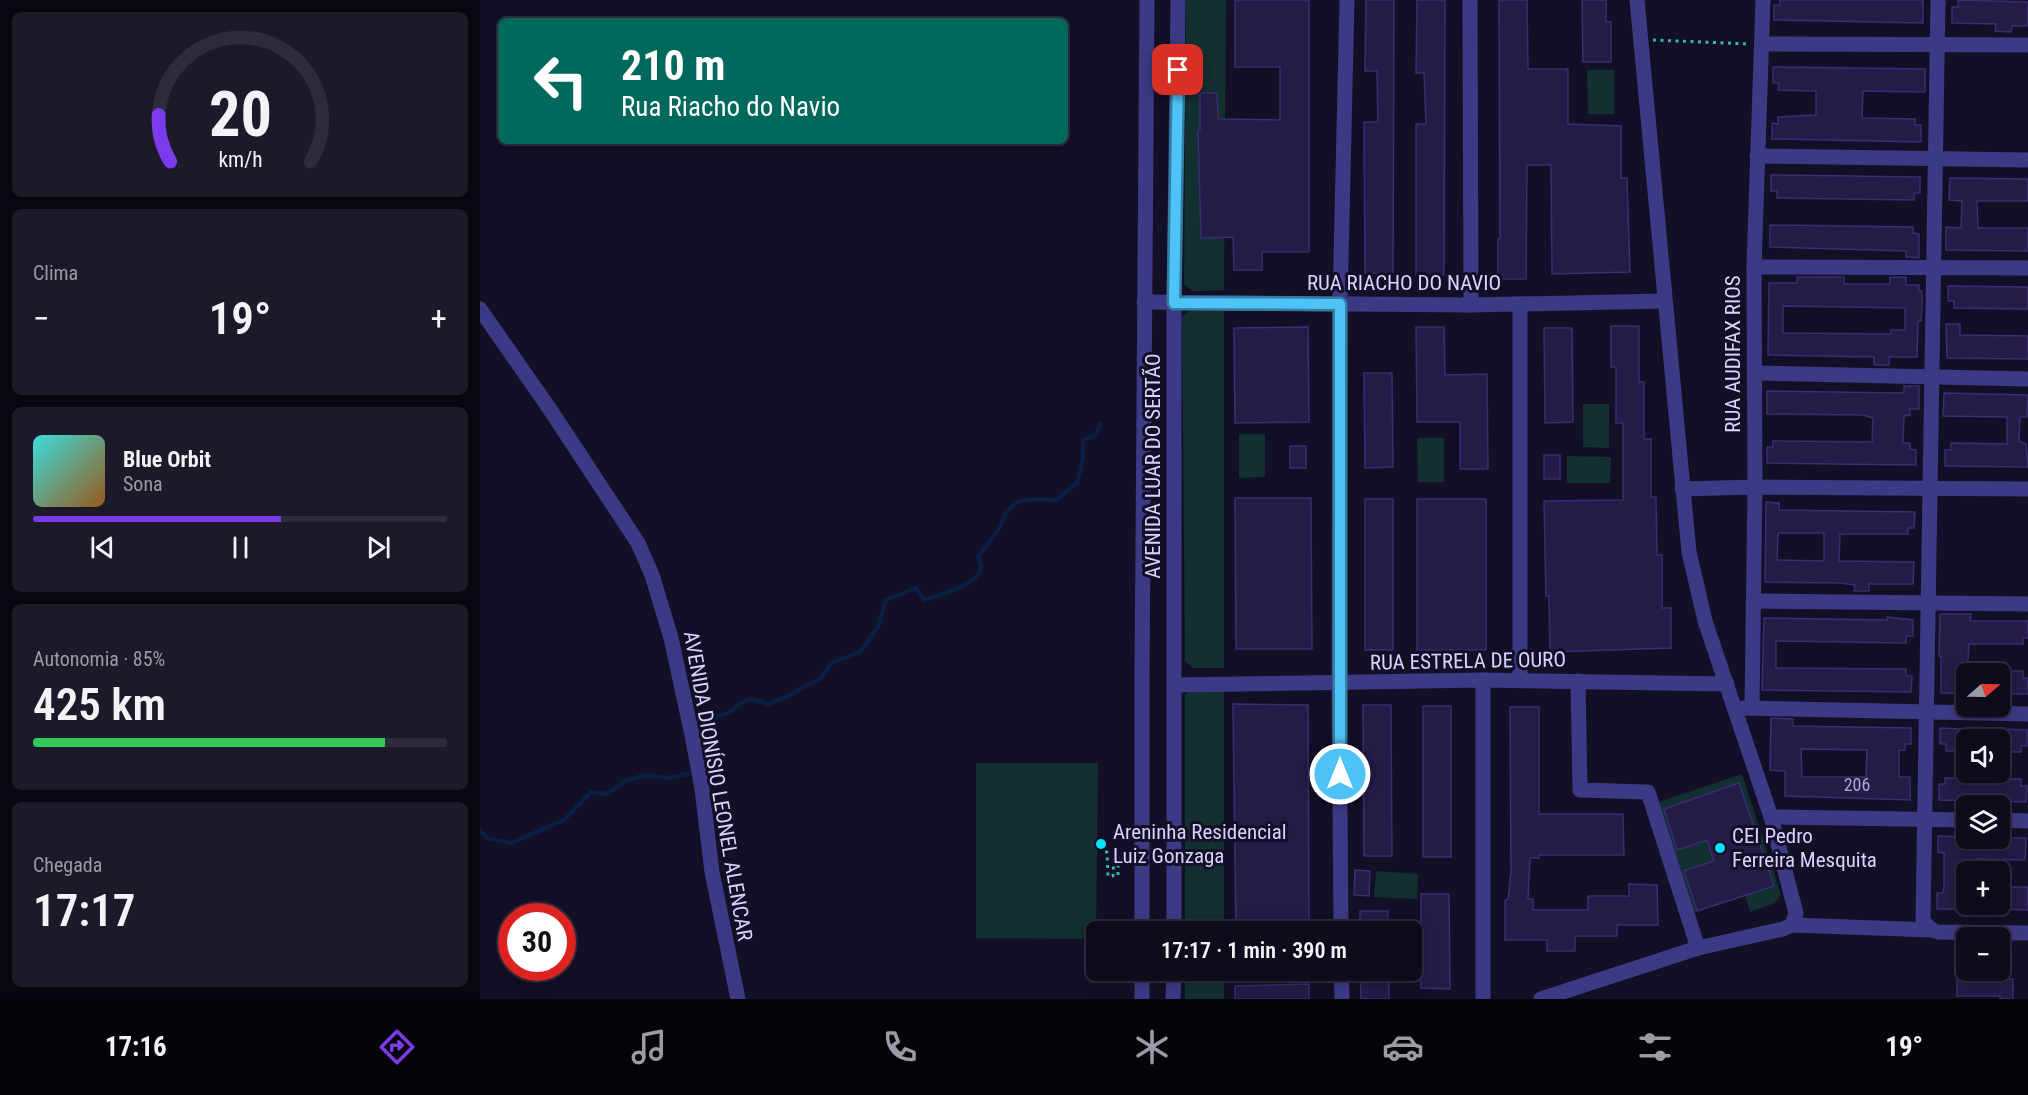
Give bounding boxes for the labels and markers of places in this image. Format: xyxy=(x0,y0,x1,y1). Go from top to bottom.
pin xyxy=(1152,44,1203,95)
place label: Areninha Residencial Luiz Gonzaga xyxy=(1113,820,1287,868)
place label: CEI Pedro Ferreira Mesquita xyxy=(1732,824,1877,872)
marker: Areninha Residencial Luiz Gonzaga xyxy=(1094,837,1108,851)
marker: CEI Pedro Ferreira Mesquita xyxy=(1713,841,1727,855)

